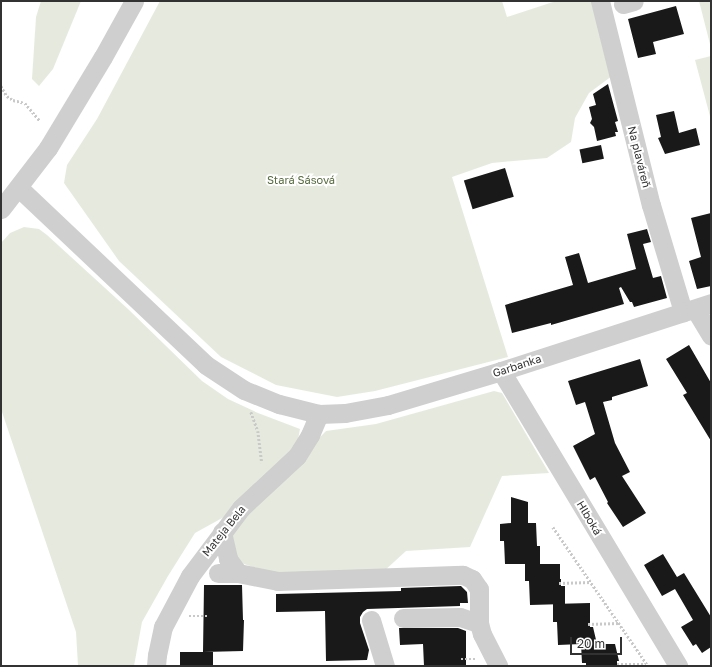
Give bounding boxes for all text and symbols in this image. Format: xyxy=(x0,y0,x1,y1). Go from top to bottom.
street label: Na plaváreň xyxy=(625,125,653,189)
park label: Stará Sásová xyxy=(267,173,335,187)
street label: Garbanka xyxy=(491,352,543,380)
street label: Hlboká xyxy=(574,499,604,537)
street label: Mateja Bela xyxy=(199,503,249,559)
scale bar xyxy=(572,629,624,655)
text: 20 m xyxy=(577,636,605,651)

